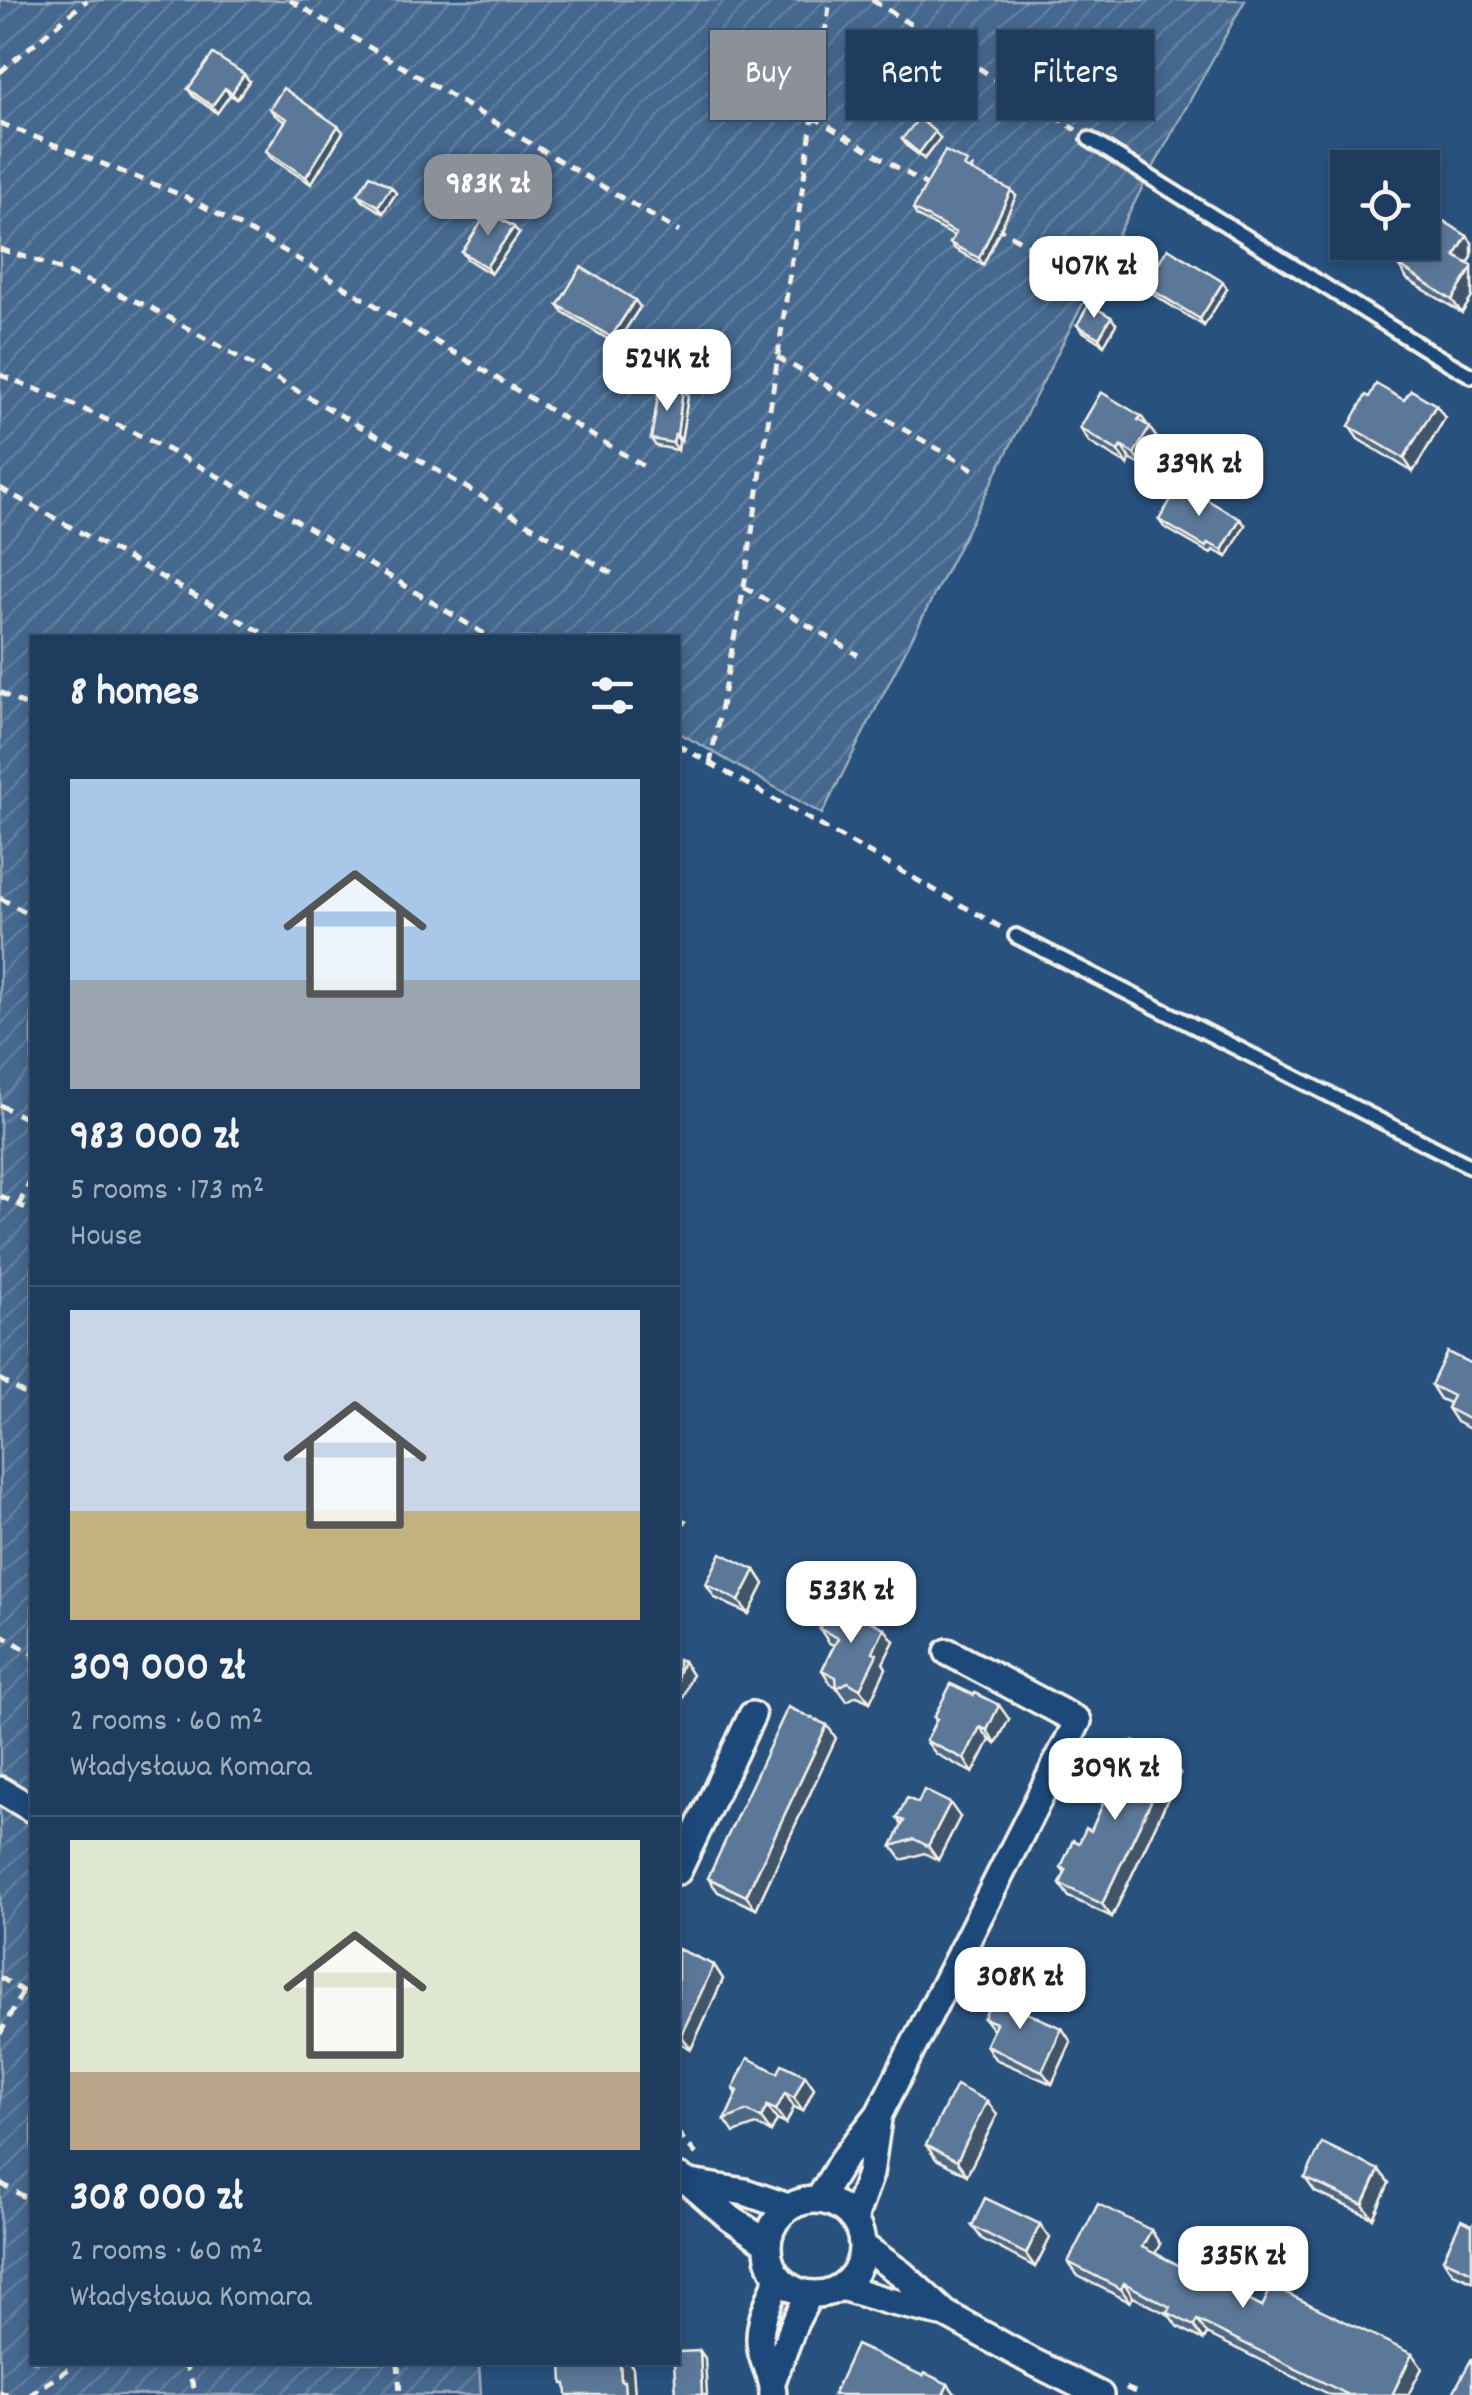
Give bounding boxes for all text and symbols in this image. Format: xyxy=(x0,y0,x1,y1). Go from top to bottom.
chip: Buy xyxy=(710,30,826,120)
chip: Rent xyxy=(846,30,977,120)
chip: Filters xyxy=(997,30,1154,120)
map controls xyxy=(1330,150,1440,260)
button: locate xyxy=(1330,150,1440,260)
pin: 983K zł xyxy=(396,154,580,239)
text: 983K zł xyxy=(446,163,530,209)
pin: 407K zł xyxy=(1002,236,1186,321)
text: 407K zł xyxy=(1051,245,1137,291)
pin: 524K zł xyxy=(575,329,759,414)
text: 524K zł xyxy=(625,338,709,384)
pin: 339K zł xyxy=(1107,434,1291,519)
text: 339K zł xyxy=(1156,443,1242,489)
text: 8 homes xyxy=(70,665,199,725)
icon: filters xyxy=(585,668,640,723)
icon: home xyxy=(265,844,445,1024)
text: 983 000 zł xyxy=(70,1109,239,1169)
text: 5 rooms · 173 m² xyxy=(70,1169,264,1215)
text: House xyxy=(70,1215,142,1261)
icon: home xyxy=(265,1375,445,1555)
pin: 533K zł xyxy=(759,1561,943,1646)
text: 533K zł xyxy=(808,1570,894,1616)
text: 309 000 zł xyxy=(70,1640,245,1700)
text: 2 rooms · 60 m² xyxy=(70,1700,263,1746)
pin: 309K zł xyxy=(1023,1738,1207,1823)
text: Władysława Komara xyxy=(70,1746,312,1792)
text: 309K zł xyxy=(1071,1747,1159,1793)
icon: home xyxy=(265,1905,445,2085)
pin: 308K zł xyxy=(928,1947,1112,2032)
text: 308K zł xyxy=(977,1956,1063,2002)
text: 308 000 zł xyxy=(70,2170,243,2230)
pin: 335K zł xyxy=(1151,2226,1335,2311)
text: 2 rooms · 60 m² xyxy=(70,2230,263,2276)
text: 335K zł xyxy=(1200,2235,1286,2281)
text: Władysława Komara xyxy=(70,2276,312,2322)

